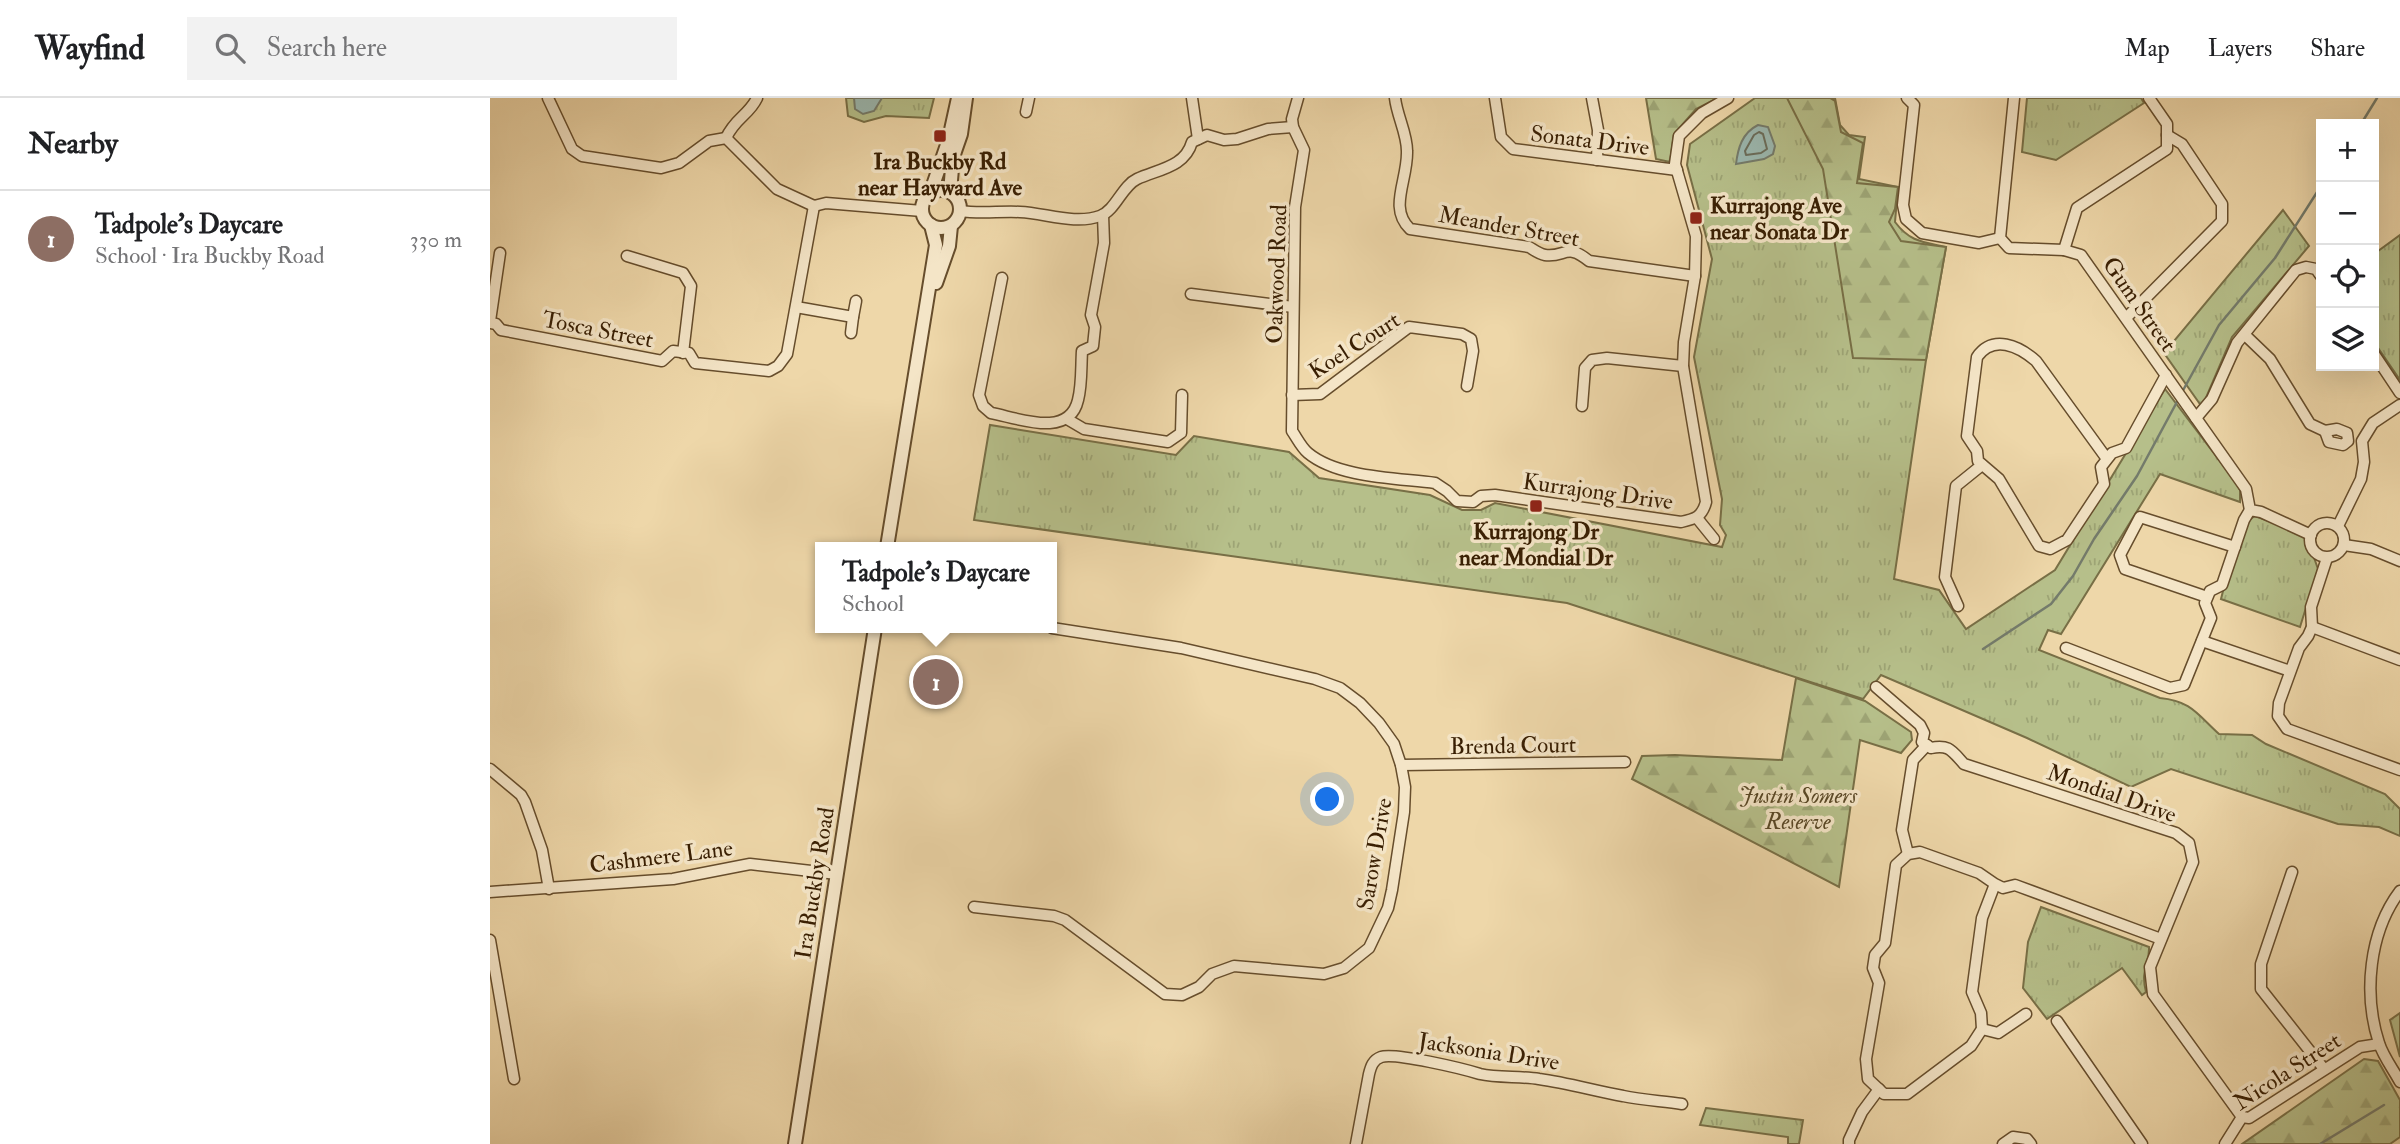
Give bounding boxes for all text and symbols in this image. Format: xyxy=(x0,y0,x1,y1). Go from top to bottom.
search box xyxy=(187,17,677,80)
text: Wayfind xyxy=(35,28,145,69)
icon: search xyxy=(211,29,249,67)
text: Search here xyxy=(267,32,387,64)
text: Map xyxy=(2125,33,2170,64)
text: Layers xyxy=(2208,33,2272,64)
text: Share xyxy=(2310,33,2365,64)
street label: Sonata Drive xyxy=(1529,119,1651,162)
map controls xyxy=(2316,119,2379,371)
button: + xyxy=(2316,119,2379,182)
text: Nearby xyxy=(28,125,118,162)
marker: Ira Buckby Rd near Hayward Ave xyxy=(932,128,948,144)
place label: Ira Buckby Rd near Hayward Ave xyxy=(858,147,1022,203)
button: − xyxy=(2316,182,2379,245)
place label: Kurrajong Ave near Sonata Dr xyxy=(1710,191,1849,246)
street label: Meander Street xyxy=(1436,200,1582,253)
street label: Oakwood Road xyxy=(1260,204,1293,344)
text: Tadpole's Daycare xyxy=(95,209,283,241)
marker: Kurrajong Ave near Sonata Dr xyxy=(1688,210,1704,226)
text: 1 xyxy=(47,225,55,254)
text: 330 m xyxy=(410,225,462,254)
text: School · Ira Buckby Road xyxy=(95,241,325,270)
button: locate xyxy=(2316,245,2379,308)
street label: Gum Street xyxy=(2096,251,2183,357)
street label: Tosca Street xyxy=(540,305,656,354)
street label: Koel Court xyxy=(1303,305,1405,386)
button: layers xyxy=(2316,308,2379,371)
street label: Kurrajong Drive xyxy=(1521,467,1675,516)
marker: Kurrajong Dr near Mondial Dr xyxy=(1528,498,1544,514)
place label: Kurrajong Dr near Mondial Dr xyxy=(1459,517,1613,572)
popup xyxy=(815,542,1057,633)
text: Tadpole's Daycare xyxy=(842,557,1030,589)
text: School xyxy=(842,589,904,618)
pin: 1 xyxy=(913,656,959,708)
street label: Brenda Court xyxy=(1450,730,1576,761)
street label: Mondial Drive xyxy=(2043,758,2181,829)
park label: Justin Somers Reserve xyxy=(1739,781,1858,836)
your location xyxy=(1310,782,1344,816)
street label: Sarow Drive xyxy=(1350,795,1399,912)
street label: Ira Buckby Road xyxy=(788,805,841,961)
street label: Cashmere Lane xyxy=(588,833,735,880)
street label: Jacksonia Drive xyxy=(1415,1026,1562,1077)
street label: Nicola Street xyxy=(2228,1026,2346,1117)

